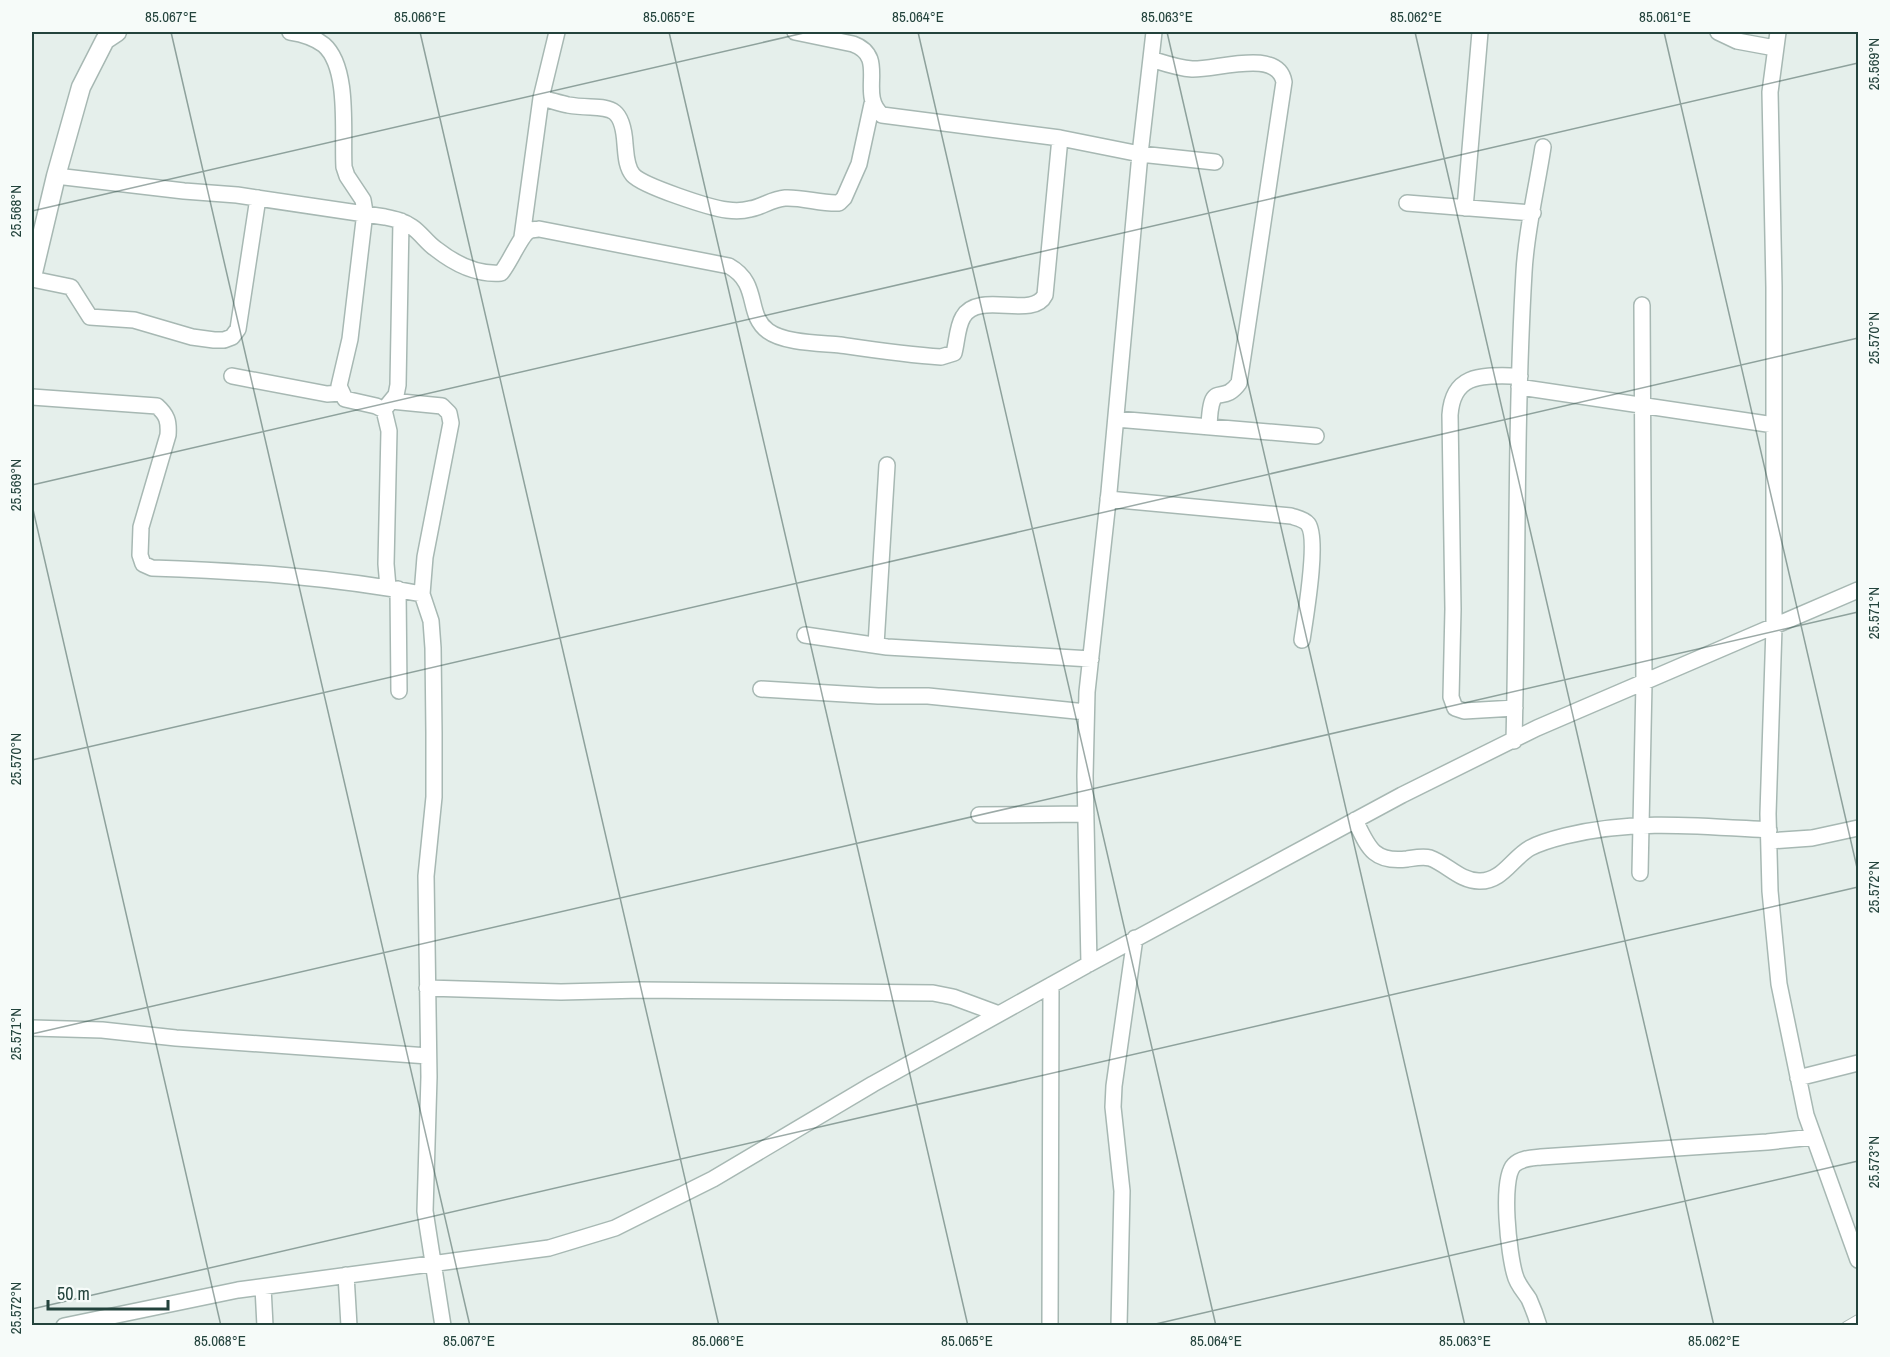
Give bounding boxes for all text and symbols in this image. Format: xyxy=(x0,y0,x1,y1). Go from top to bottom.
text: 85.067°E xyxy=(145,6,197,27)
text: 85.066°E xyxy=(394,6,446,27)
text: 85.065°E xyxy=(643,6,695,27)
text: 85.064°E xyxy=(892,6,944,27)
text: 85.063°E xyxy=(1141,6,1193,27)
text: 85.062°E xyxy=(1390,6,1442,27)
text: 85.061°E xyxy=(1639,6,1691,27)
text: 25.569°N xyxy=(1863,38,1884,90)
text: 25.568°N xyxy=(5,185,26,237)
text: 25.570°N xyxy=(1863,312,1884,364)
text: 25.569°N xyxy=(5,459,26,511)
text: 25.571°N xyxy=(1863,587,1884,639)
text: 25.570°N xyxy=(5,733,26,785)
text: 25.572°N xyxy=(1863,861,1884,913)
text: 25.571°N xyxy=(5,1008,26,1060)
text: 25.573°N xyxy=(1863,1136,1884,1188)
scale bar xyxy=(48,1273,168,1311)
text: 50 m xyxy=(57,1281,90,1306)
text: 25.572°N xyxy=(5,1282,26,1334)
text: 85.068°E xyxy=(194,1330,246,1351)
text: 85.067°E xyxy=(443,1330,495,1351)
text: 85.066°E xyxy=(692,1330,744,1351)
text: 85.065°E xyxy=(941,1330,993,1351)
text: 85.064°E xyxy=(1190,1330,1242,1351)
text: 85.063°E xyxy=(1439,1330,1491,1351)
text: 85.062°E xyxy=(1688,1330,1740,1351)

